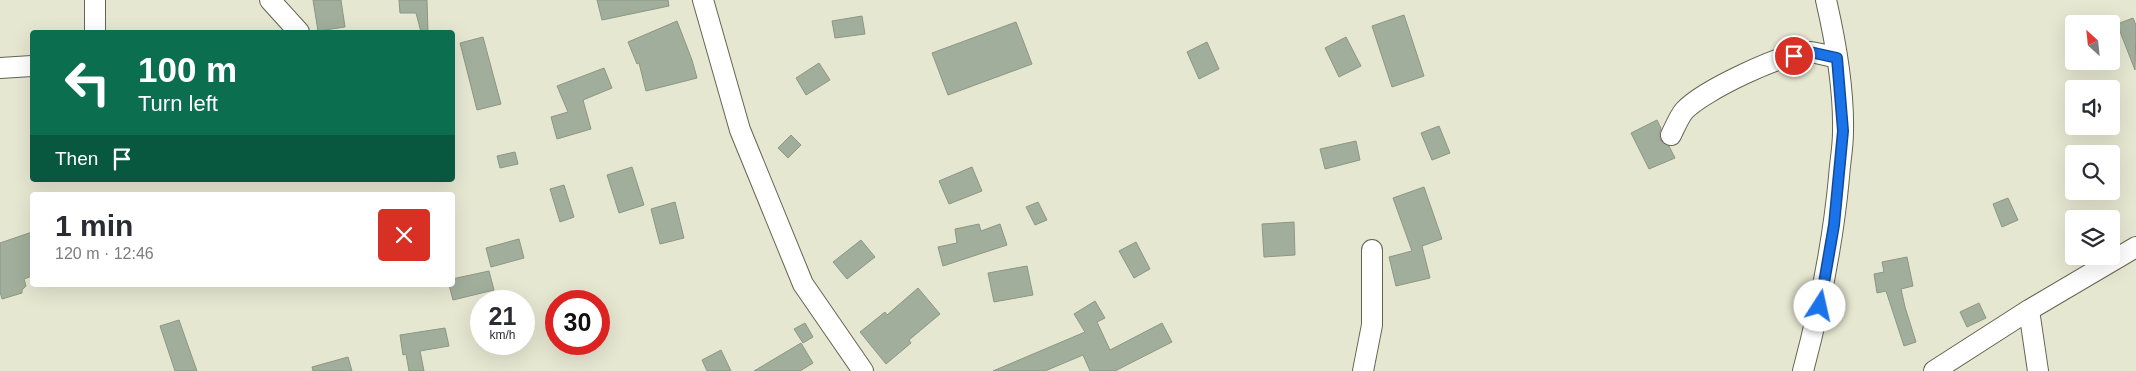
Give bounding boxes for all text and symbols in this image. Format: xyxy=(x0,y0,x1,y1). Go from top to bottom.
north arrow xyxy=(2065,15,2120,70)
map controls xyxy=(2065,15,2120,265)
pin xyxy=(1773,35,1815,77)
icon: arrive xyxy=(1780,42,1808,70)
icon: left xyxy=(55,50,120,115)
text: 100 m xyxy=(138,50,237,89)
button: sound xyxy=(2065,80,2120,135)
text: Turn left xyxy=(138,91,218,116)
icon: arrive xyxy=(108,145,136,173)
button: search xyxy=(2065,145,2120,200)
text: Then xyxy=(55,148,98,169)
text: 1 min xyxy=(55,209,133,242)
button: close xyxy=(378,209,430,261)
button: layers xyxy=(2065,210,2120,265)
text: 120 m · 12:46 xyxy=(55,245,154,262)
position arrow xyxy=(1793,279,1845,331)
speed limit sign: 30 xyxy=(545,290,610,355)
text: 21 xyxy=(489,302,516,330)
text: km/h xyxy=(489,328,516,342)

